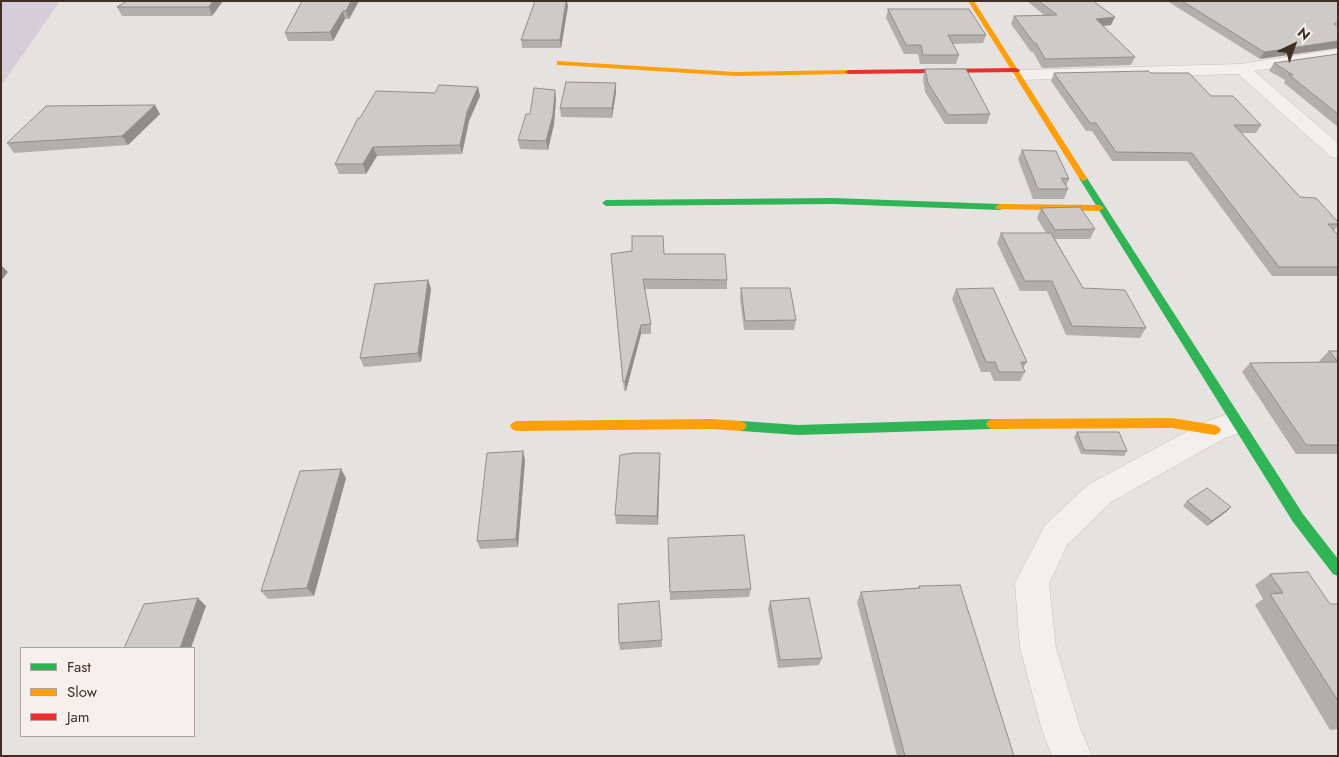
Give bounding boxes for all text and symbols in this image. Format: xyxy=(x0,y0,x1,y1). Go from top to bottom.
north arrow xyxy=(1269,20,1319,70)
text: N xyxy=(1293,23,1315,45)
legend xyxy=(20,647,195,737)
text: Fast xyxy=(67,656,91,678)
text: Slow xyxy=(67,681,97,703)
text: Jam xyxy=(67,706,90,728)

